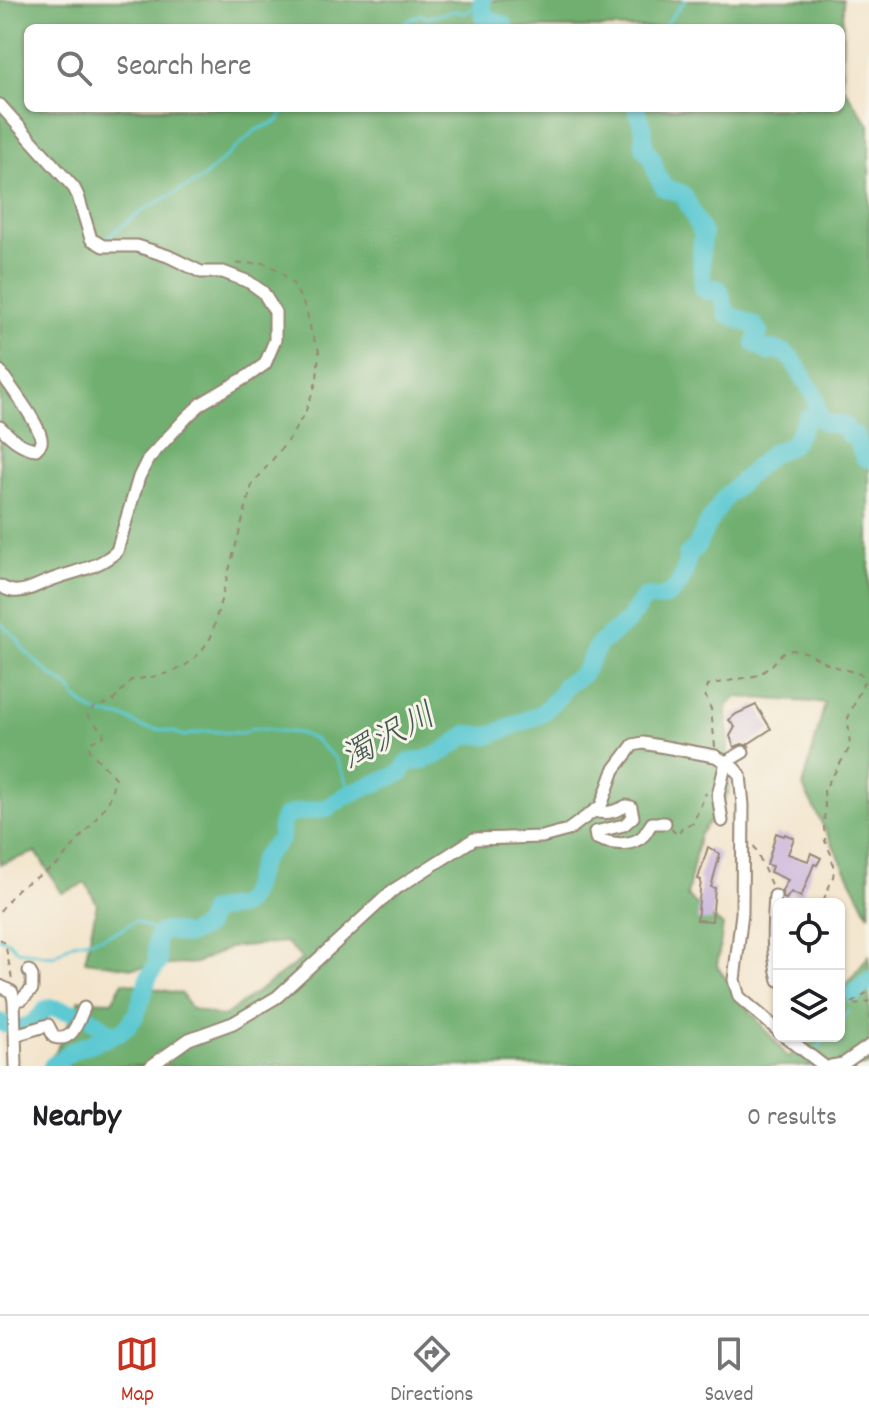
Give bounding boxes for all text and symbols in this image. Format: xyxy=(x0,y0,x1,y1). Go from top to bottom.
search box xyxy=(24,24,845,112)
icon: search xyxy=(52,46,96,90)
text: Search here xyxy=(116,47,252,90)
water label: 濁沢川 xyxy=(333,693,447,785)
map controls xyxy=(773,898,845,1042)
button: locate xyxy=(773,898,845,970)
button: layers xyxy=(773,970,845,1042)
text: Nearby xyxy=(32,1094,121,1143)
text: 0 results xyxy=(747,1100,837,1137)
tab: Map xyxy=(115,1332,159,1411)
tab: Directions xyxy=(390,1332,474,1411)
tab: Saved xyxy=(704,1332,754,1411)

